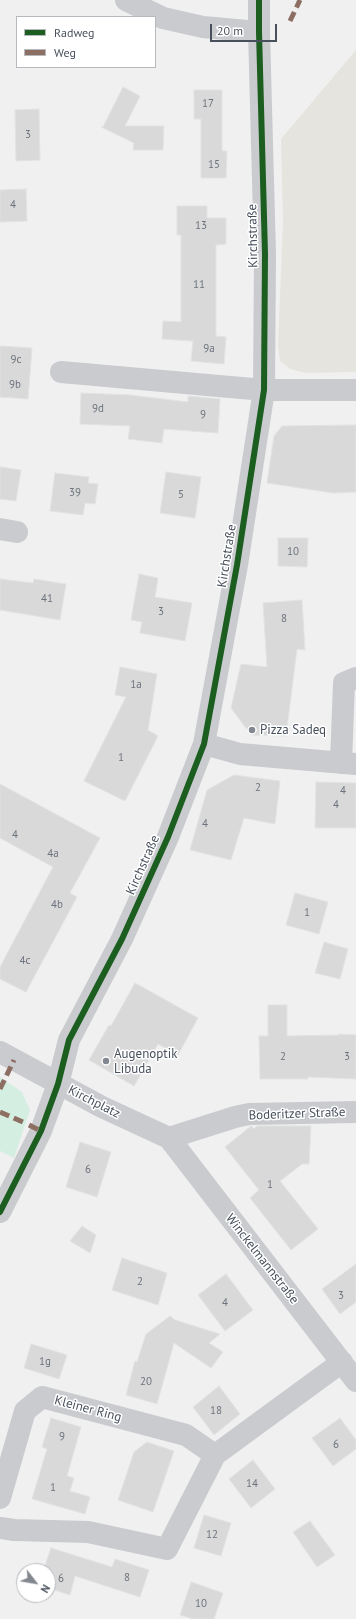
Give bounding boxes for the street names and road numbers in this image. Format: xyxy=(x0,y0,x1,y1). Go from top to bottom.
street label: Kirchstraße xyxy=(245,204,261,268)
street label: Kirchstraße xyxy=(214,523,240,589)
street label: Kirchstraße xyxy=(123,833,163,897)
street label: Kirchplatz xyxy=(65,1082,123,1122)
street label: Boderitzer Straße xyxy=(248,1105,346,1123)
street label: Winckelmannstraße xyxy=(222,1211,302,1307)
street label: Kleiner Ring xyxy=(53,1393,123,1425)

